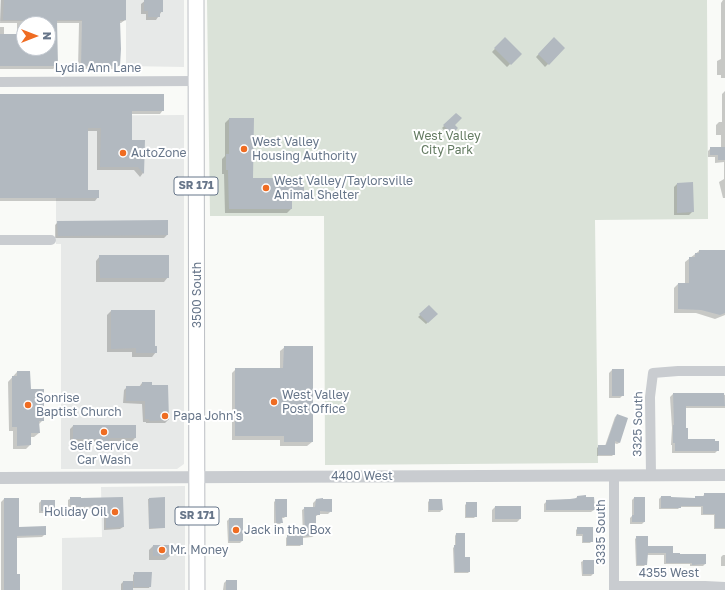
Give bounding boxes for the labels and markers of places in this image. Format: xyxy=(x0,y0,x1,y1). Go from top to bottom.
place label: West Valley Housing Authority xyxy=(252,135,357,163)
marker: West Valley Housing Authority xyxy=(239,144,249,154)
place label: AutoZone xyxy=(131,146,187,160)
marker: AutoZone xyxy=(118,148,128,158)
place label: West Valley/Taylorsville Animal Shelter xyxy=(274,174,413,202)
marker: West Valley/Taylorsville Animal Shelter xyxy=(261,183,271,193)
place label: West Valley Post Office xyxy=(282,388,349,416)
place label: Sonrise Baptist Church xyxy=(36,391,122,419)
marker: West Valley Post Office xyxy=(269,397,279,407)
marker: Sonrise Baptist Church xyxy=(23,400,33,410)
place label: Papa John's xyxy=(173,409,242,423)
marker: Papa John's xyxy=(160,411,170,421)
marker: Self Service Car Wash xyxy=(99,427,109,437)
place label: Self Service Car Wash xyxy=(70,439,138,467)
place label: Holiday Oil xyxy=(44,505,107,519)
marker: Holiday Oil xyxy=(110,507,120,517)
place label: Jack in the Box xyxy=(244,523,331,537)
marker: Jack in the Box xyxy=(231,525,241,535)
place label: Mr. Money xyxy=(170,543,228,557)
marker: Mr. Money xyxy=(157,545,167,555)

